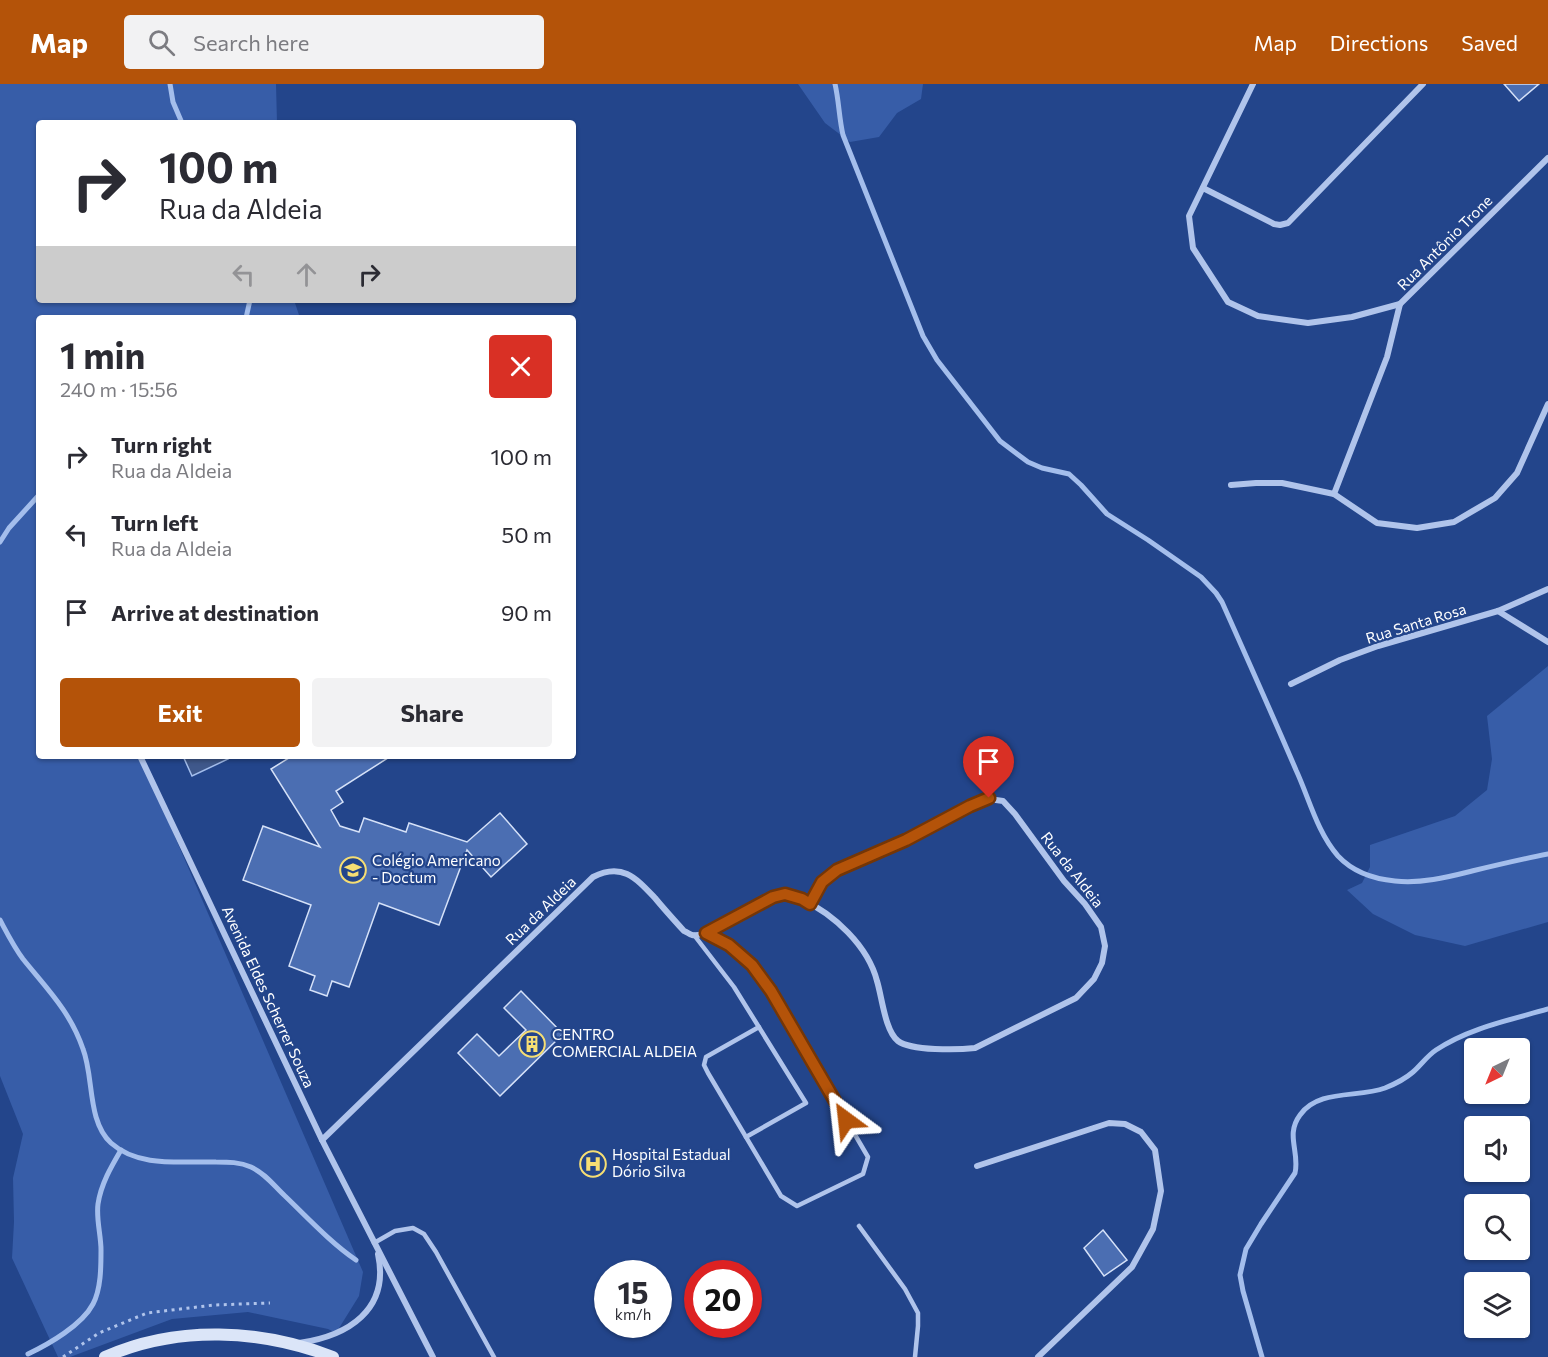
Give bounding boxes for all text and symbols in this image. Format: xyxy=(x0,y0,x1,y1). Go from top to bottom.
search box xyxy=(124,15,544,69)
text: Map xyxy=(30,25,88,59)
icon: search xyxy=(145,26,178,59)
text: Search here xyxy=(193,29,309,56)
text: Map xyxy=(1254,30,1297,55)
text: Directions xyxy=(1330,30,1428,55)
text: Saved xyxy=(1461,30,1518,55)
text: 100 m xyxy=(159,140,279,192)
icon: right xyxy=(60,144,138,222)
street label: Rua Antônio Trone xyxy=(1393,191,1496,294)
text: Rua da Aldeia xyxy=(159,192,323,225)
icon: left xyxy=(227,258,260,291)
icon: ahead xyxy=(290,258,323,291)
icon: right xyxy=(353,258,386,291)
text: 1 min xyxy=(60,332,145,376)
button: close xyxy=(489,335,552,398)
text: 240 m · 15:56 xyxy=(60,377,178,401)
text: Turn right xyxy=(111,431,212,458)
icon: right xyxy=(60,440,93,473)
text: 100 m xyxy=(490,443,552,470)
text: Rua da Aldeia xyxy=(111,458,232,482)
text: Turn left xyxy=(111,509,198,536)
icon: left xyxy=(60,518,93,551)
text: 50 m xyxy=(502,521,552,548)
text: Rua da Aldeia xyxy=(111,536,232,560)
icon: arrive xyxy=(60,596,93,629)
text: Arrive at destination xyxy=(111,599,319,626)
text: 90 m xyxy=(501,599,552,626)
street label: Rua Santa Rosa xyxy=(1363,599,1468,647)
button: Exit xyxy=(60,678,300,747)
button: Share xyxy=(312,678,552,747)
pin xyxy=(963,736,1014,798)
icon: arrive xyxy=(972,745,1005,778)
street label: Rua da Aldeia xyxy=(1038,828,1108,911)
place label: Colégio Americano - Doctum xyxy=(372,851,501,886)
school or university icon: Colégio Americano - Doctum xyxy=(338,855,368,885)
street label: Rua da Aldeia xyxy=(501,872,579,948)
street label: Avenida Eldes Scherrer Souza xyxy=(219,903,319,1090)
place label: CENTRO COMERCIAL ALDEIA xyxy=(552,1025,697,1060)
building icon: CENTRO COMERCIAL ALDEIA xyxy=(517,1029,547,1059)
north arrow xyxy=(1464,1038,1530,1104)
map controls xyxy=(1464,1038,1530,1338)
position arrow xyxy=(814,1088,878,1152)
button: sound xyxy=(1464,1116,1530,1182)
place label: Hospital Estadual Dório Silva xyxy=(612,1145,731,1180)
hospital icon: Hospital Estadual Dório Silva xyxy=(578,1149,608,1179)
button: search xyxy=(1464,1194,1530,1260)
speed limit sign: 20 xyxy=(684,1260,762,1338)
button: layers xyxy=(1464,1272,1530,1338)
text: 15 xyxy=(617,1273,649,1310)
text: km/h xyxy=(615,1305,651,1323)

